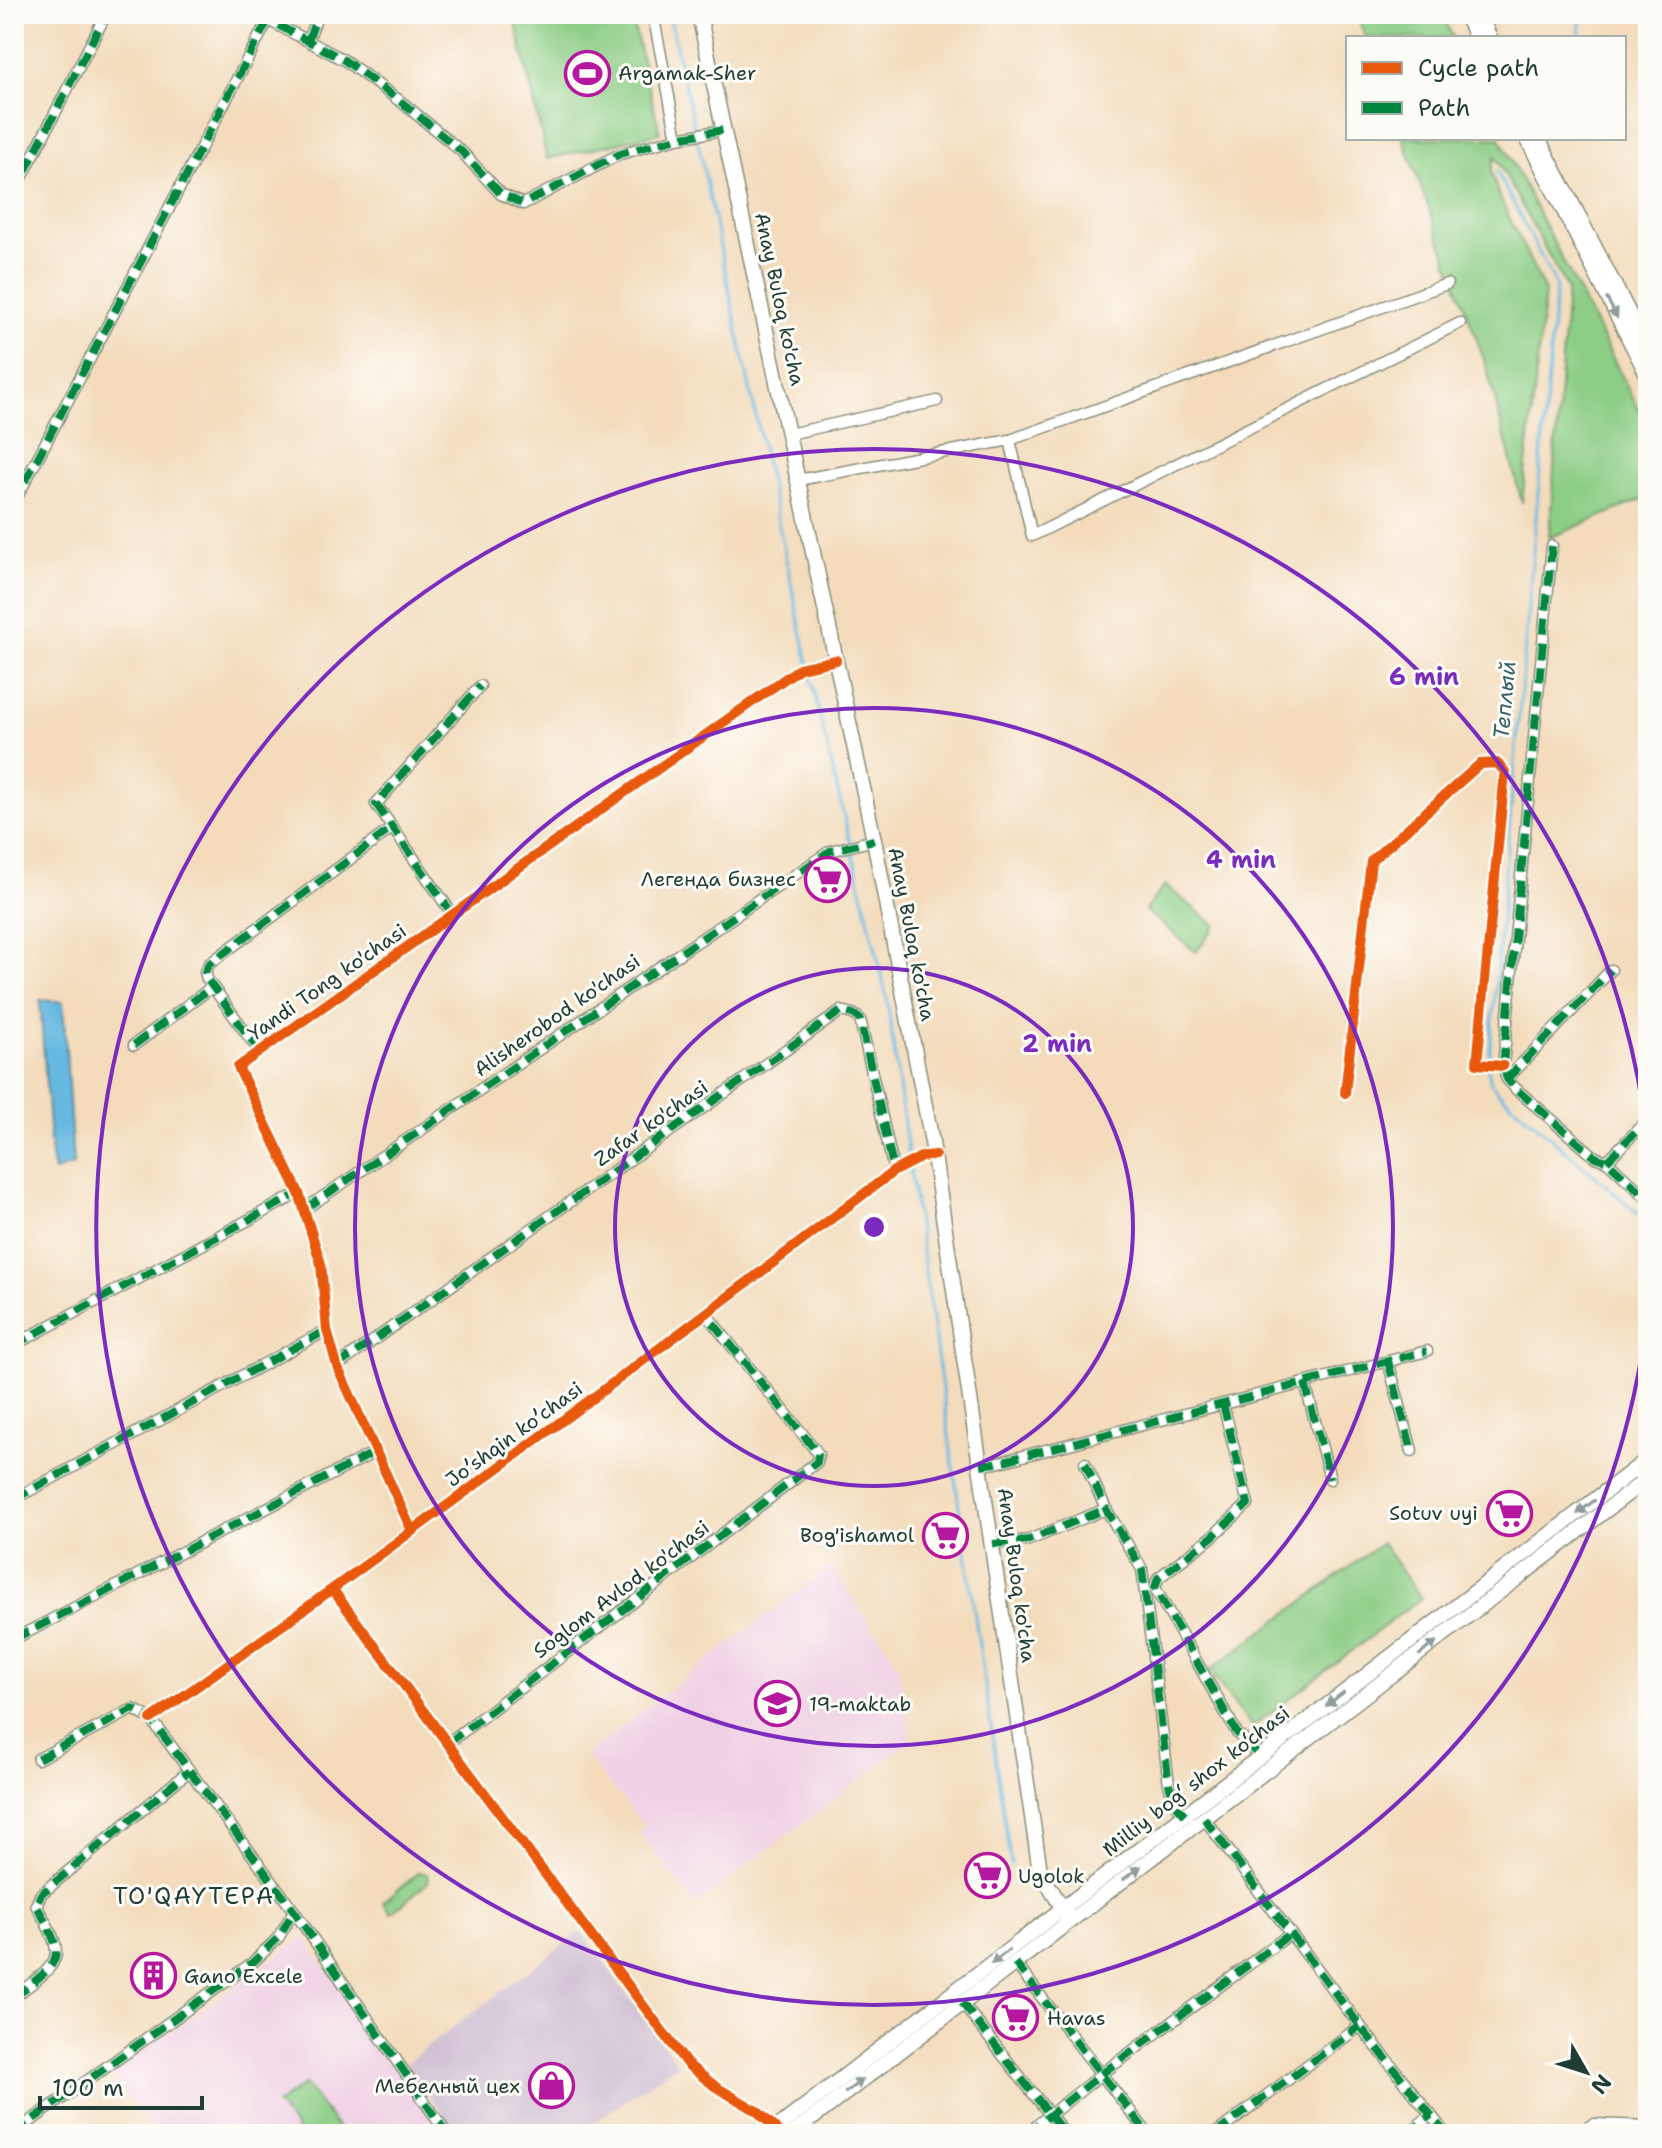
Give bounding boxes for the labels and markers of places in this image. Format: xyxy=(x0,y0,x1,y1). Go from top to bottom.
sports icon: Argamak-Sher xyxy=(563,49,611,97)
place label: Argamak-Sher xyxy=(618,60,756,86)
supermarket icon: Легенда бизнес xyxy=(803,855,851,903)
place label: Легенда бизнес xyxy=(641,866,796,892)
centre of rings xyxy=(860,1213,888,1241)
supermarket icon: Sotuv uyi xyxy=(1485,1489,1533,1537)
place label: Sotuv uyi xyxy=(1389,1500,1478,1526)
supermarket icon: Bog'ishamol xyxy=(921,1511,969,1559)
place label: Bog'ishamol xyxy=(800,1522,914,1548)
school or university icon: 19-maktab xyxy=(754,1680,802,1728)
place label: 19-maktab xyxy=(809,1691,911,1717)
supermarket icon: Ugolok xyxy=(963,1852,1011,1900)
place label: Ugolok xyxy=(1018,1863,1085,1889)
building icon: Gano Excele xyxy=(129,1952,177,2000)
place label: Gano Excele xyxy=(184,1963,303,1989)
supermarket icon: Havas xyxy=(992,1994,1040,2042)
place label: Havas xyxy=(1047,2005,1106,2031)
shop icon: Мебелный цех xyxy=(527,2062,575,2110)
place label: Мебелный цех xyxy=(375,2073,520,2099)

